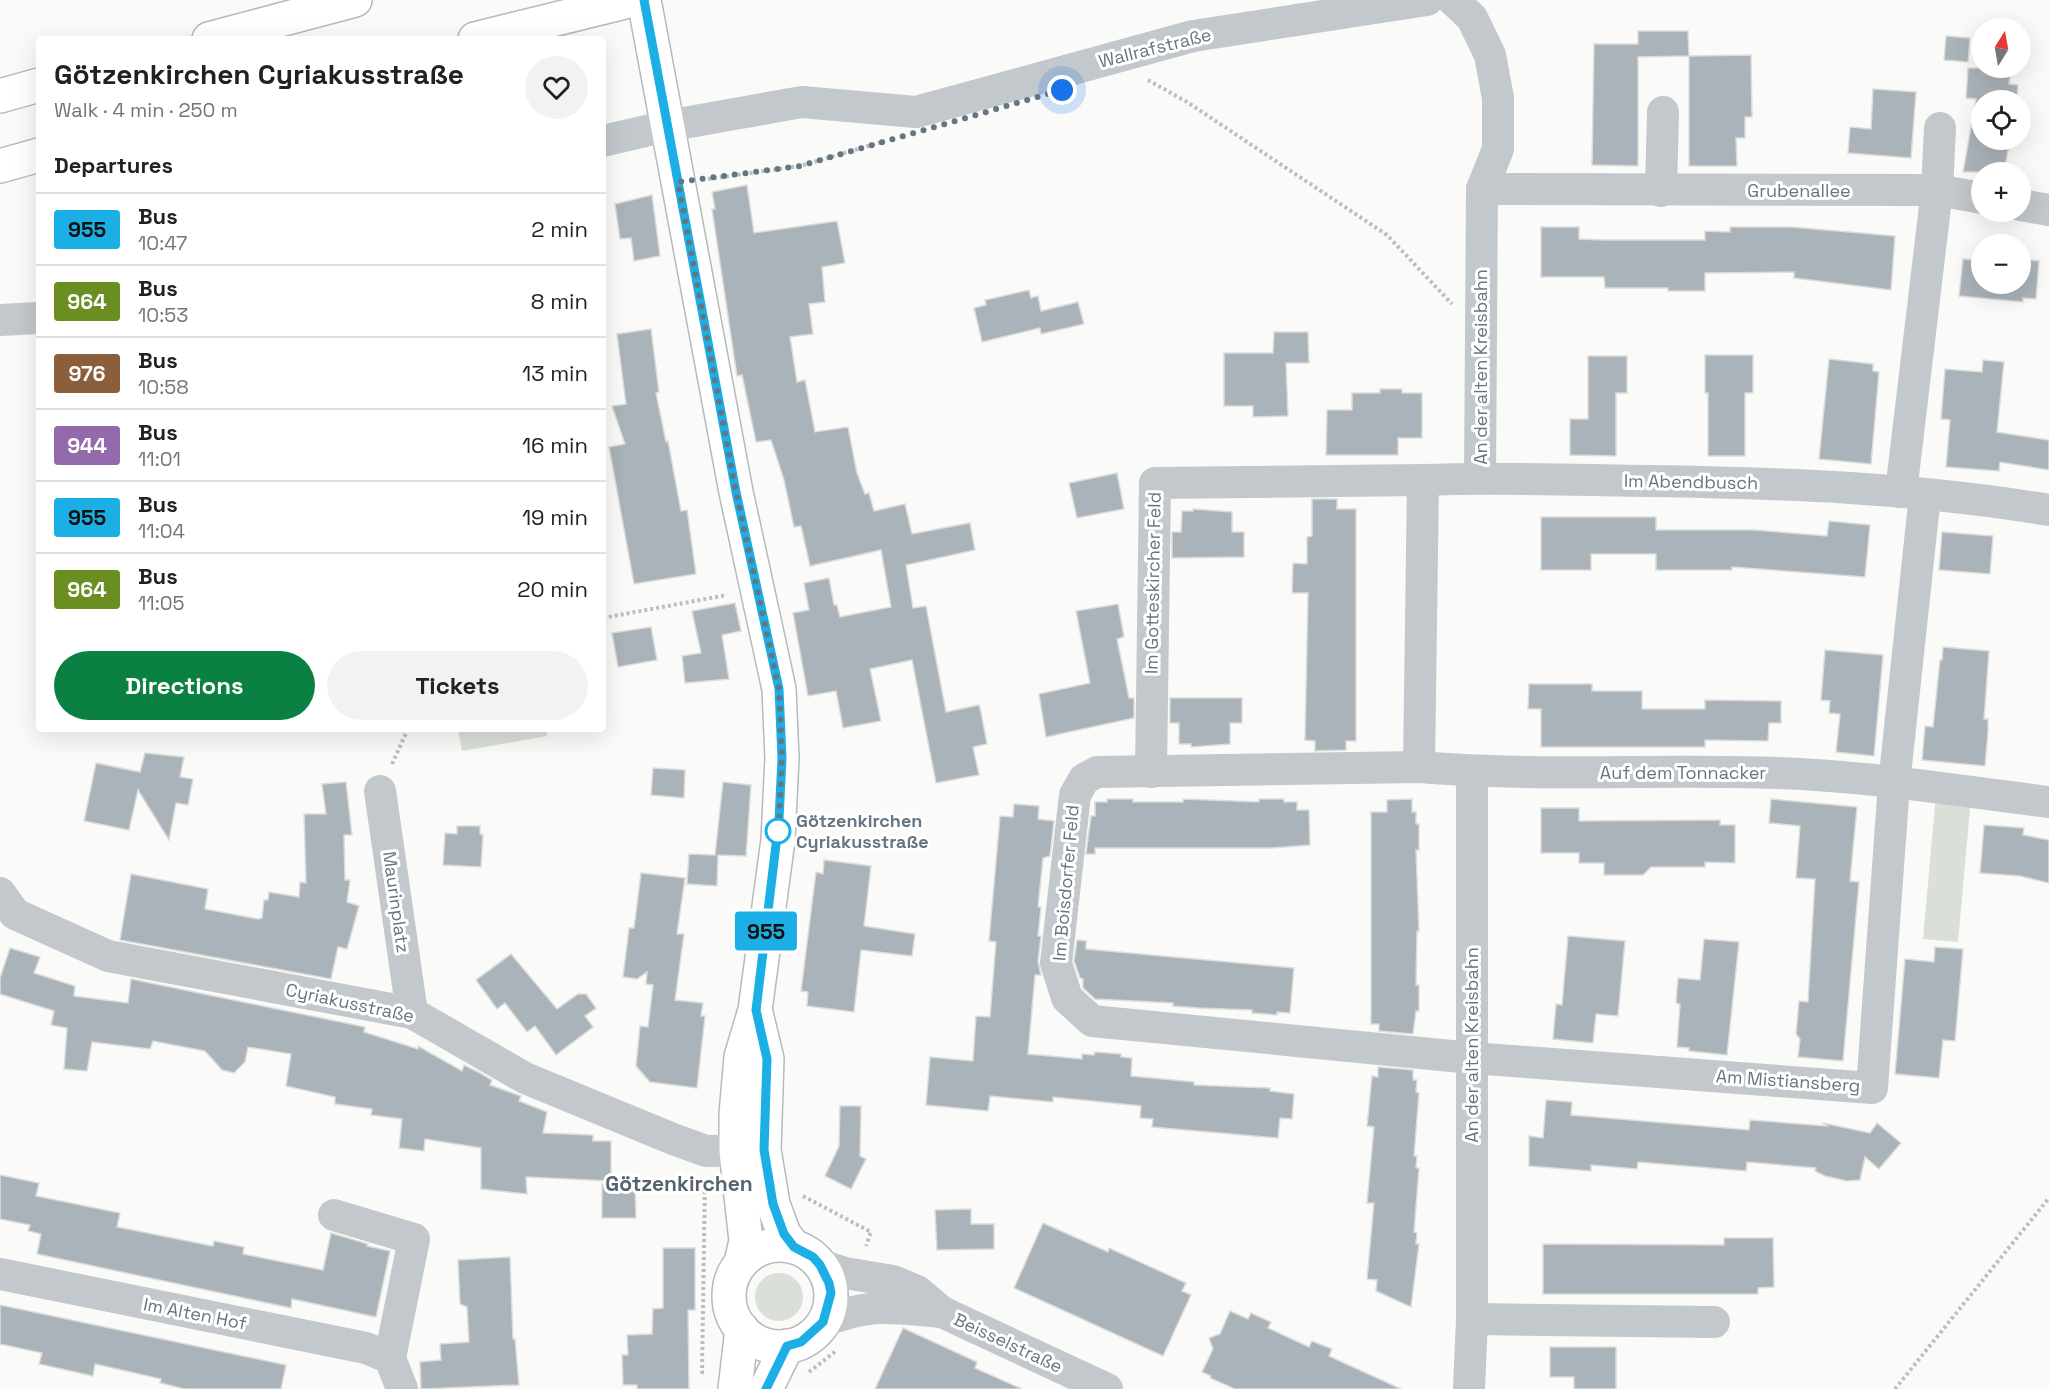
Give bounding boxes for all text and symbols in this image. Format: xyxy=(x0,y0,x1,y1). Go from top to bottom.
north arrow xyxy=(1971,18,2031,78)
map controls xyxy=(1971,18,2031,294)
street label: Wallrafstraße xyxy=(1096,22,1214,73)
text: Götzenkirchen Cyriakusstraße xyxy=(54,56,464,92)
button: heart xyxy=(525,56,588,119)
your location xyxy=(1047,75,1077,105)
button: locate xyxy=(1971,90,2031,150)
text: Walk · 4 min · 250 m xyxy=(54,97,238,123)
text: Departures xyxy=(54,151,173,179)
button: + xyxy=(1971,162,2031,222)
street label: Grubenallee xyxy=(1747,179,1851,202)
text: Bus xyxy=(138,202,178,230)
text: 2 min xyxy=(531,215,588,243)
text: 955 xyxy=(68,216,106,243)
text: 10:47 xyxy=(138,230,187,256)
button: − xyxy=(1971,234,2031,294)
street label: An der alten Kreisbahn xyxy=(1469,269,1492,465)
text: Bus xyxy=(138,274,178,302)
text: 8 min xyxy=(531,287,588,315)
text: 964 xyxy=(67,288,107,315)
text: 10:53 xyxy=(138,302,188,328)
text: Bus xyxy=(138,346,178,374)
text: 13 min xyxy=(522,359,588,387)
text: 976 xyxy=(68,360,106,387)
text: 10:58 xyxy=(138,374,189,400)
text: Bus xyxy=(138,418,178,446)
text: 16 min xyxy=(522,431,588,459)
text: 944 xyxy=(67,432,107,459)
text: 11:01 xyxy=(138,446,181,472)
street label: Im Abendbusch xyxy=(1624,469,1758,494)
text: Bus xyxy=(138,490,178,518)
street label: Im Gotteskircher Feld xyxy=(1139,492,1166,674)
text: 19 min xyxy=(522,503,588,531)
text: 955 xyxy=(68,504,106,531)
text: 11:04 xyxy=(138,518,185,544)
text: Bus xyxy=(138,562,178,590)
text: 20 min xyxy=(517,575,588,603)
text: 964 xyxy=(67,576,107,603)
text: 11:05 xyxy=(138,590,185,616)
button: Directions xyxy=(54,651,315,720)
button: Tickets xyxy=(327,651,588,720)
street label: Auf dem Tonnacker xyxy=(1600,761,1766,784)
street label: Im Boisdorfer Feld xyxy=(1047,804,1084,962)
place label: Götzenkirchen Cyriakusstraße xyxy=(796,809,929,853)
marker: Götzenkirchen Cyriakusstraße xyxy=(765,818,791,844)
street label: Maurinplatz xyxy=(378,850,415,954)
line badge: 955 xyxy=(732,912,801,950)
text: 955 xyxy=(747,918,785,945)
street label: An der alten Kreisbahn xyxy=(1460,947,1483,1143)
street label: Cyriakusstraße xyxy=(284,978,416,1027)
street label: Am Mistiansberg xyxy=(1715,1064,1861,1097)
district label: Götzenkirchen xyxy=(605,1170,753,1197)
street label: Im Alten Hof xyxy=(141,1292,249,1335)
street label: Beisselstraße xyxy=(950,1307,1066,1378)

